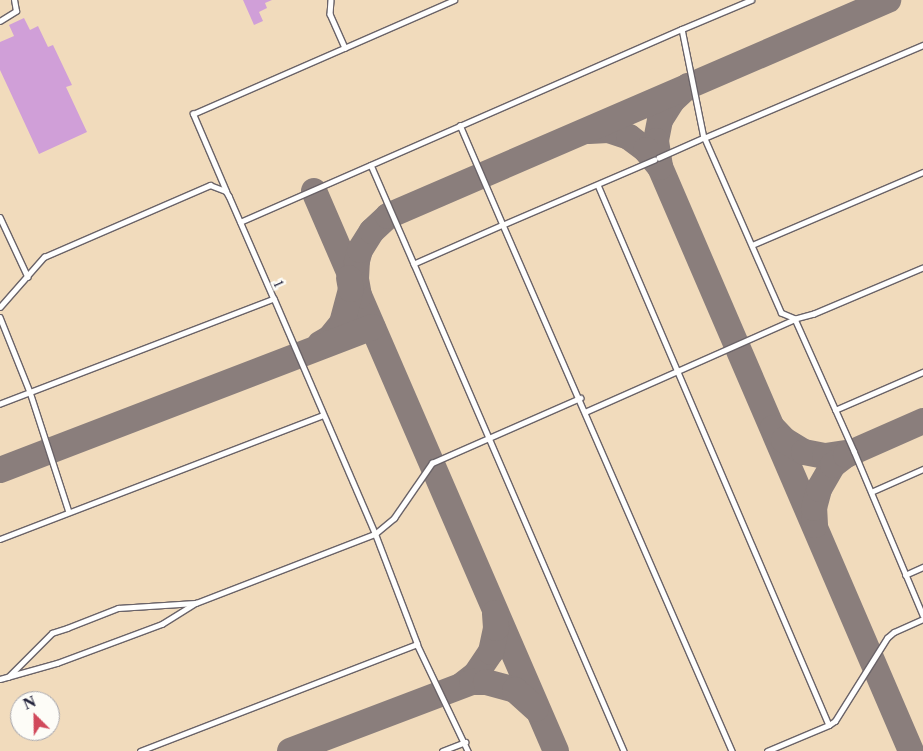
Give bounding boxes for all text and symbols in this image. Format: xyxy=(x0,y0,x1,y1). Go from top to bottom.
street label: 1 xyxy=(270,279,286,289)
north arrow xyxy=(10,691,60,741)
text: N xyxy=(20,692,39,714)

